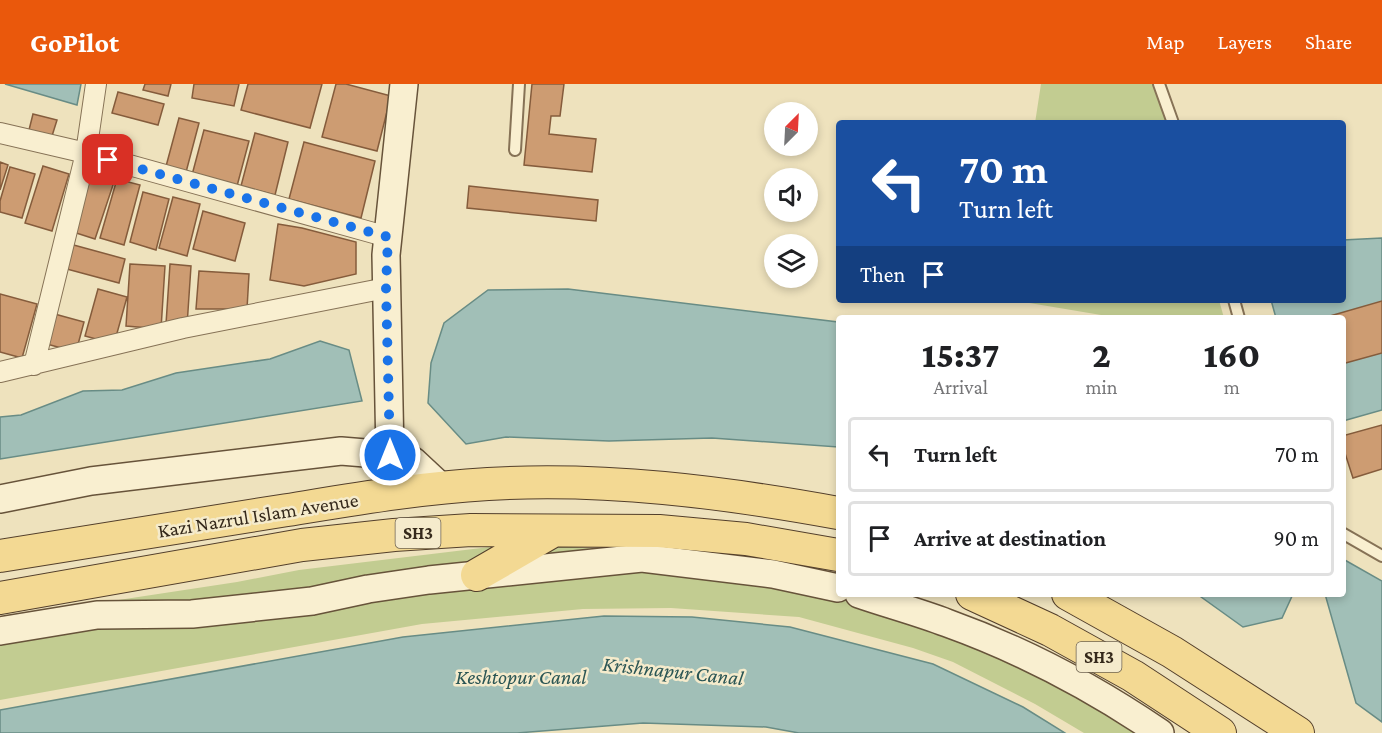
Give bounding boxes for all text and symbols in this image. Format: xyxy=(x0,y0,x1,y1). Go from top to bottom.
text: GoPilot xyxy=(30,27,119,58)
text: Map xyxy=(1146,30,1185,54)
text: Layers xyxy=(1218,30,1272,54)
text: Share xyxy=(1305,30,1352,54)
north arrow xyxy=(764,102,818,156)
map controls xyxy=(764,102,818,288)
pin xyxy=(82,134,133,185)
icon: arrive xyxy=(91,143,124,176)
icon: left xyxy=(860,144,938,222)
text: 70 m xyxy=(959,145,1048,192)
button: sound xyxy=(764,168,818,222)
text: Turn left xyxy=(959,194,1053,224)
button: layers xyxy=(764,234,818,288)
icon: arrive xyxy=(917,258,950,291)
text: Then xyxy=(860,262,905,287)
text: 15:37 xyxy=(922,335,1000,375)
text: 2 xyxy=(1092,335,1111,375)
text: 160 xyxy=(1203,335,1260,375)
text: Arrival xyxy=(934,376,988,398)
text: min xyxy=(1085,376,1118,398)
text: m xyxy=(1224,376,1240,398)
position arrow xyxy=(358,423,422,487)
icon: left xyxy=(863,438,896,471)
text: Turn left xyxy=(914,442,997,467)
text: 70 m xyxy=(1275,442,1319,467)
street label: Kazi Nazrul Islam Avenue xyxy=(156,488,360,542)
road number: SH3 xyxy=(396,518,440,548)
icon: arrive xyxy=(863,522,896,555)
text: Arrive at destination xyxy=(914,526,1106,551)
text: 90 m xyxy=(1274,526,1319,551)
road number: SH3 xyxy=(1076,642,1122,672)
water label: Krishnapur Canal xyxy=(601,652,745,690)
water label: Keshtopur Canal xyxy=(456,665,587,689)

